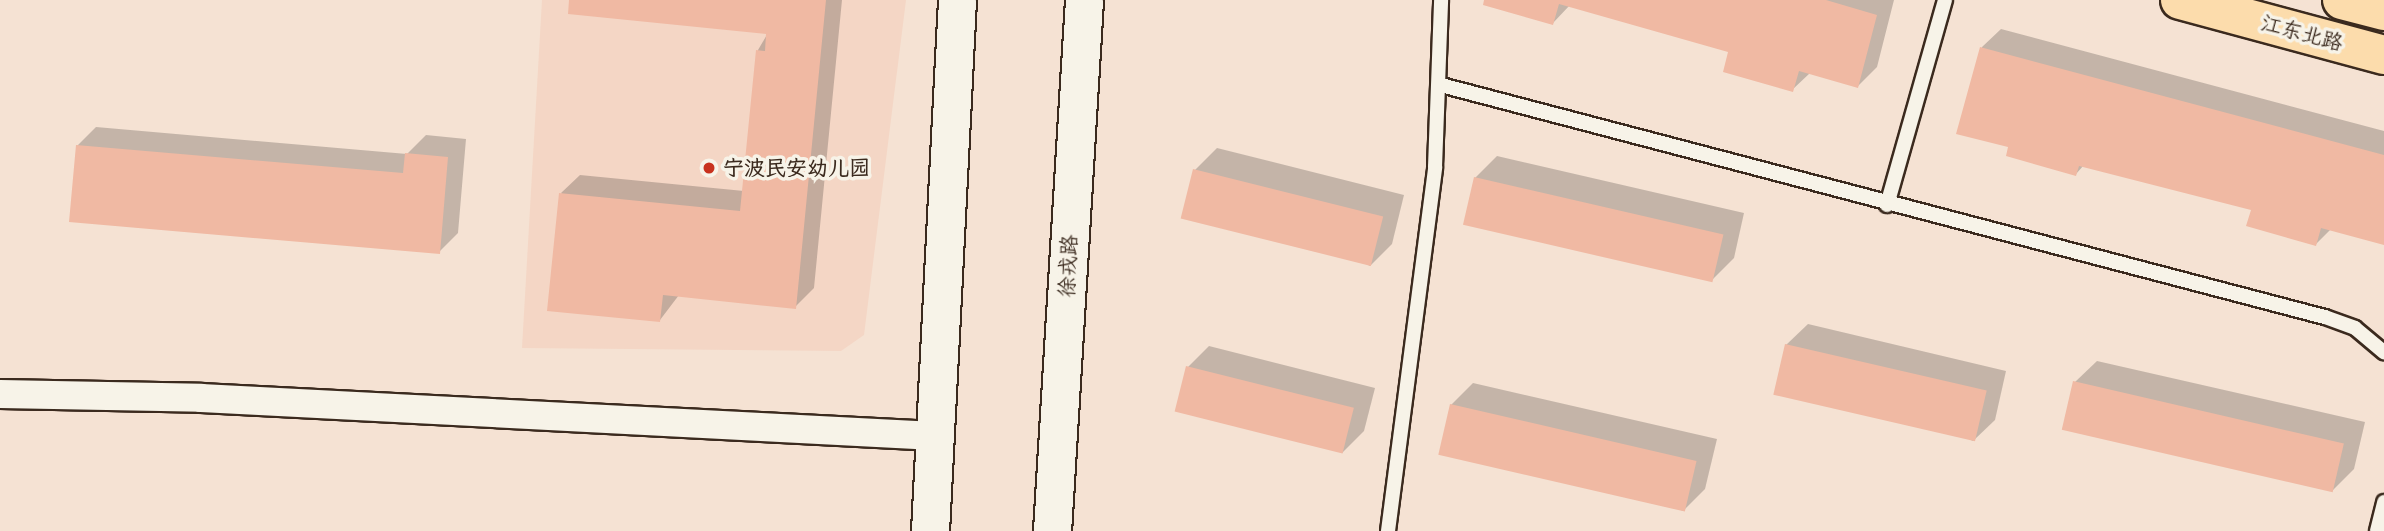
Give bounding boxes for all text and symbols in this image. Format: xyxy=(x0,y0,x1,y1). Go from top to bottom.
street label: 江东北路 xyxy=(2258,10,2346,56)
place label: 宁波民安幼儿园 xyxy=(723,155,870,181)
marker: 宁波民安幼儿园 xyxy=(701,160,717,176)
street label: 徐戎路 xyxy=(1054,234,1082,298)

